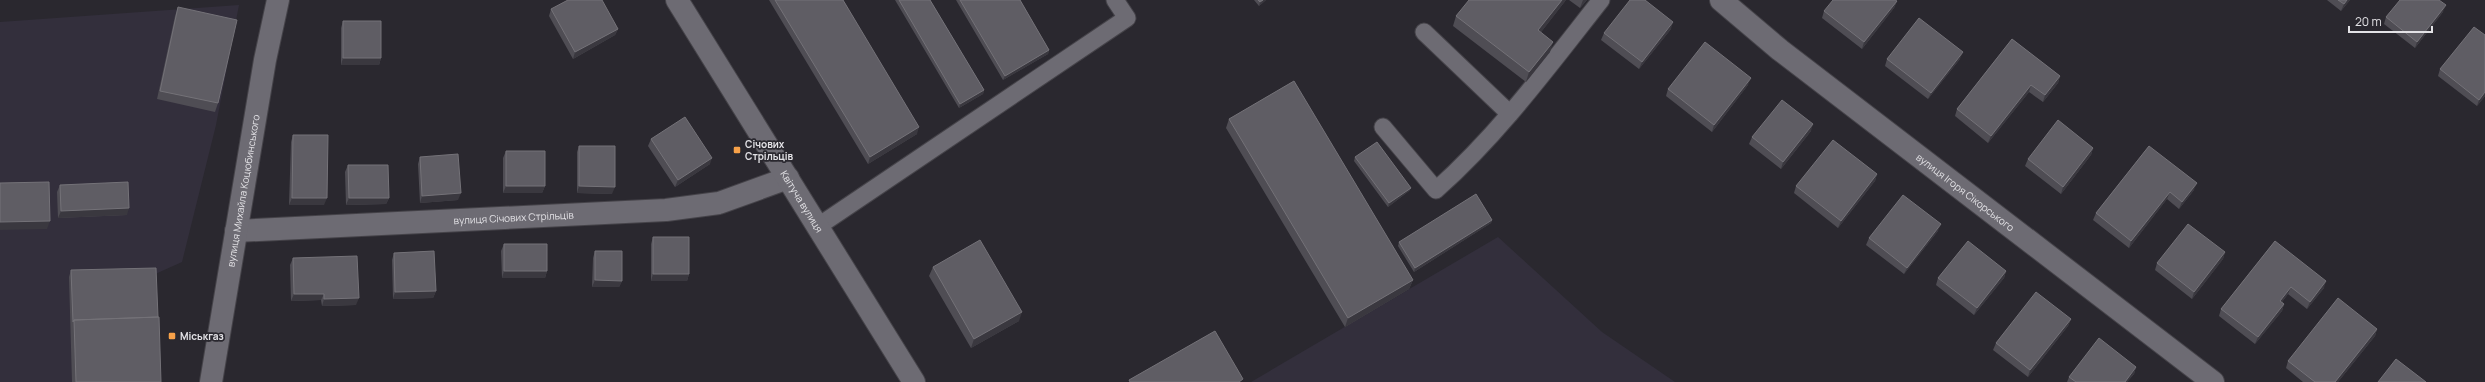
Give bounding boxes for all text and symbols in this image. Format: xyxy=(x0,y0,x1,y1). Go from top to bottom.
scale bar xyxy=(2349,8,2432,34)
text: 20 m xyxy=(2355,13,2382,30)
street label: вулиця Михайла Коцюбинського xyxy=(223,113,263,268)
place label: Січових Стрільців xyxy=(745,137,794,163)
marker: Січових Стрільців xyxy=(732,145,742,155)
street label: вулиця Ігоря Сікорського xyxy=(1913,150,2018,234)
street label: Квітуча вулиця xyxy=(777,168,826,235)
street label: вулиця Січових Стрільців xyxy=(453,207,575,227)
place label: Міськгаз xyxy=(180,329,224,343)
marker: Міськгаз xyxy=(167,331,177,341)

